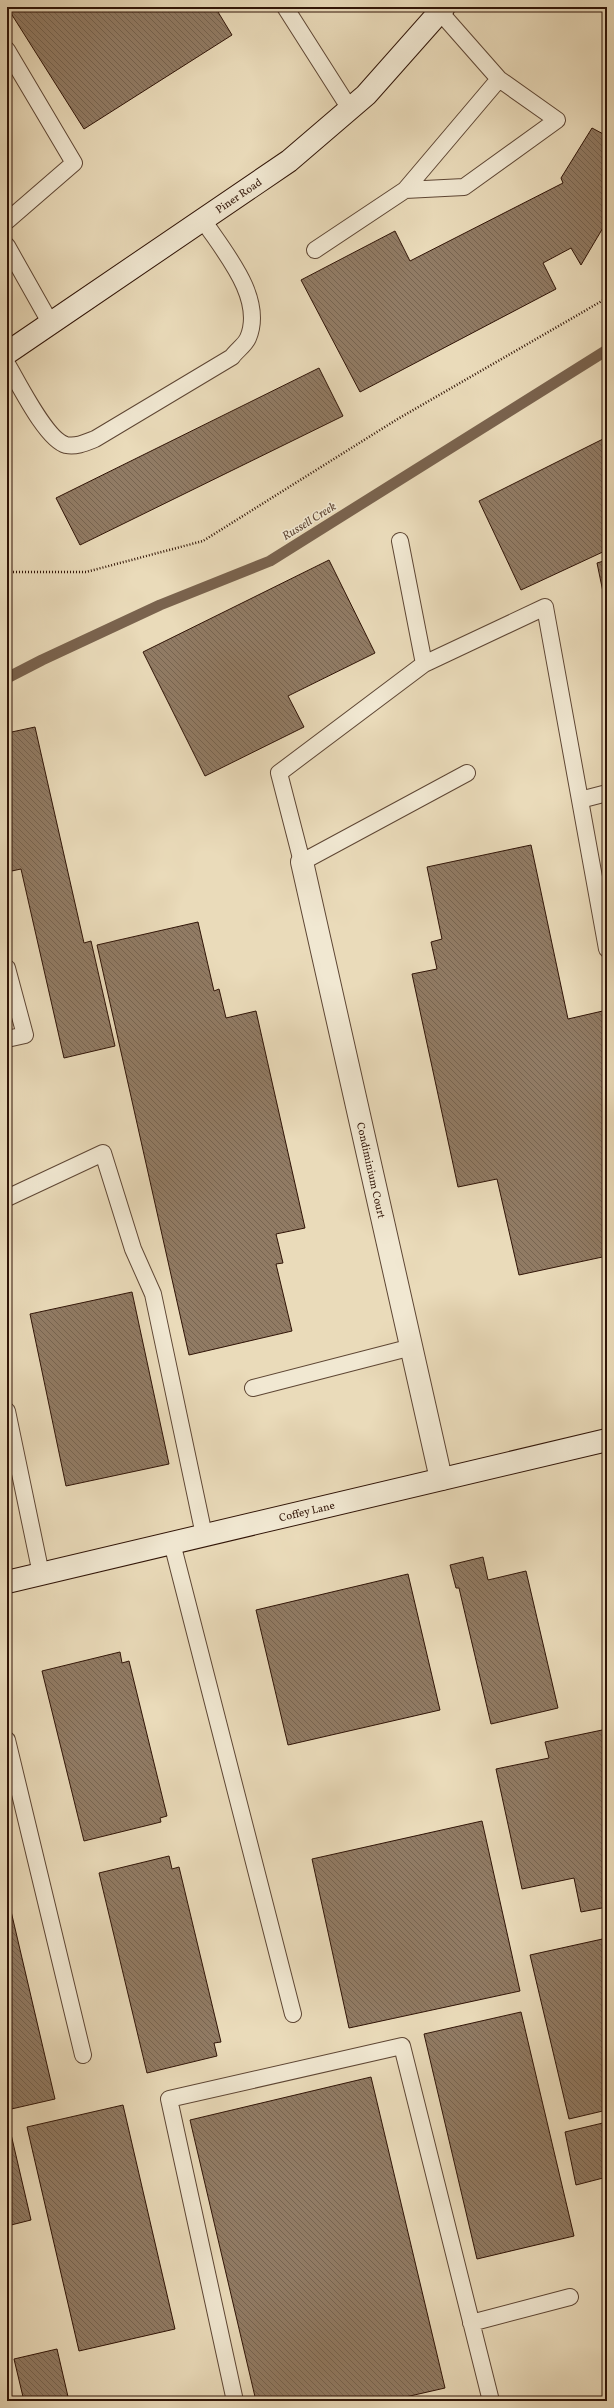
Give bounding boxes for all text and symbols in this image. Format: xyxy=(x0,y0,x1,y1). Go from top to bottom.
street label: Piner Road xyxy=(213,175,266,218)
water label: Russell Creek xyxy=(279,499,340,545)
street label: Condiminium Court xyxy=(352,1121,388,1220)
street label: Coffey Lane xyxy=(278,1499,336,1526)

